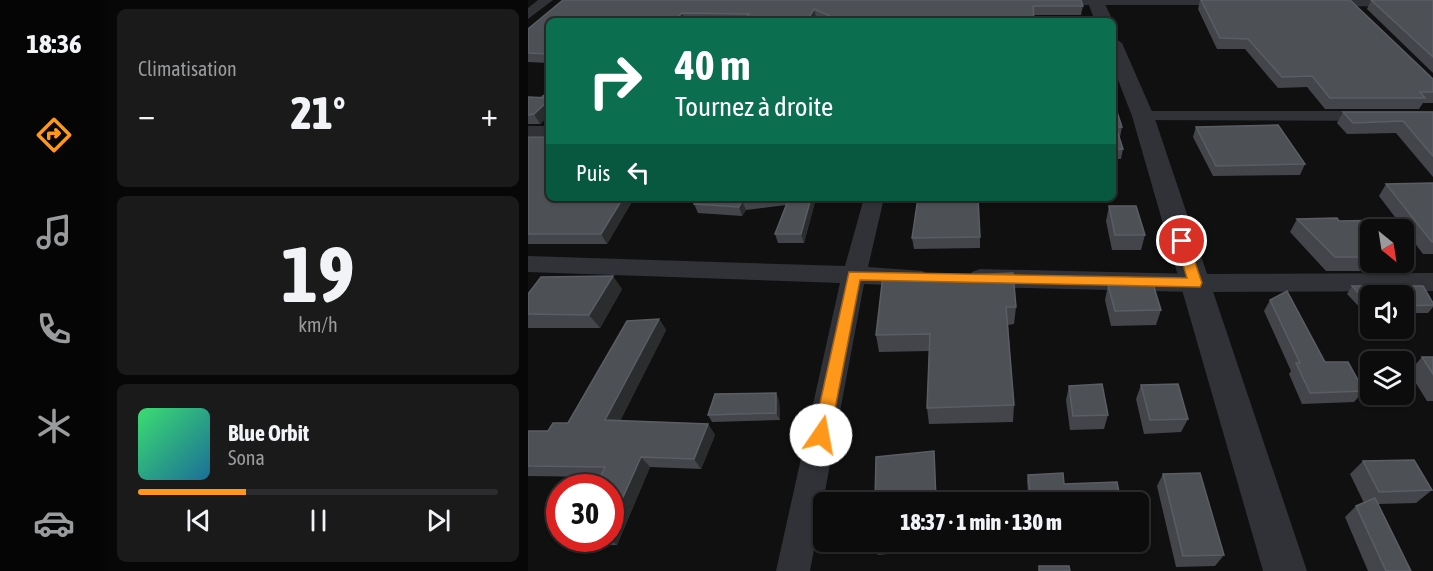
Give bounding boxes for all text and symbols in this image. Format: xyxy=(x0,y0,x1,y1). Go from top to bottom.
text: 18:36 xyxy=(26,28,82,59)
text: 40 m xyxy=(675,41,750,89)
icon: right xyxy=(576,42,654,120)
text: Climatisation xyxy=(138,57,237,80)
text: 21° xyxy=(291,87,345,139)
text: Tournez à droite xyxy=(675,91,833,122)
text: − xyxy=(138,95,155,133)
text: + xyxy=(481,95,498,133)
icon: directions xyxy=(33,114,75,156)
icon: left xyxy=(622,156,655,189)
text: Puis xyxy=(576,160,610,186)
icon: music xyxy=(33,211,75,253)
pin xyxy=(1156,215,1207,266)
north arrow xyxy=(1360,219,1414,273)
map controls xyxy=(1360,219,1414,405)
icon: arrive xyxy=(1165,224,1198,257)
text: 19 xyxy=(281,229,355,319)
button: sound xyxy=(1360,285,1414,339)
icon: phone xyxy=(33,308,75,350)
text: km/h xyxy=(298,313,338,336)
button: layers xyxy=(1360,351,1414,405)
position arrow xyxy=(789,403,853,467)
icon: climate xyxy=(33,405,75,447)
text: Blue Orbit xyxy=(228,420,309,446)
text: Sona xyxy=(228,446,265,469)
speed limit sign: 30 xyxy=(546,474,624,552)
icon: car xyxy=(33,502,75,544)
icon: previous xyxy=(182,504,215,537)
icon: pause xyxy=(302,504,335,537)
icon: next xyxy=(422,504,455,537)
text: 18:37 · 1 min · 130 m xyxy=(900,509,1062,535)

